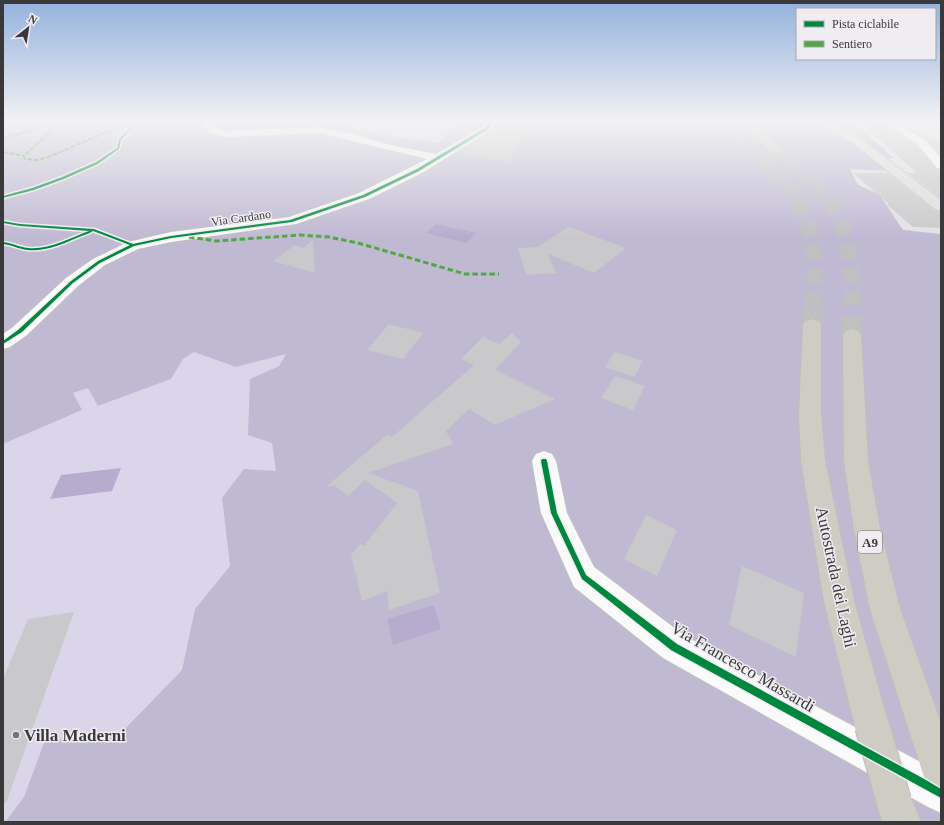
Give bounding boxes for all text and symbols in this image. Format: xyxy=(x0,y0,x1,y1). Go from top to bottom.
north arrow xyxy=(8,8,48,48)
legend xyxy=(796,8,936,60)
text: N xyxy=(27,12,39,27)
text: Pista ciclabile xyxy=(832,17,899,31)
text: Sentiero xyxy=(832,37,872,51)
street label: Via Cardano xyxy=(210,207,272,229)
street label: Autostrada dei Laghi xyxy=(812,505,860,649)
road number: A9 xyxy=(858,531,882,553)
street label: Via Francesco Massardi xyxy=(668,618,819,716)
place label: Villa Maderni xyxy=(24,726,126,745)
marker: Villa Maderni xyxy=(11,730,21,740)

